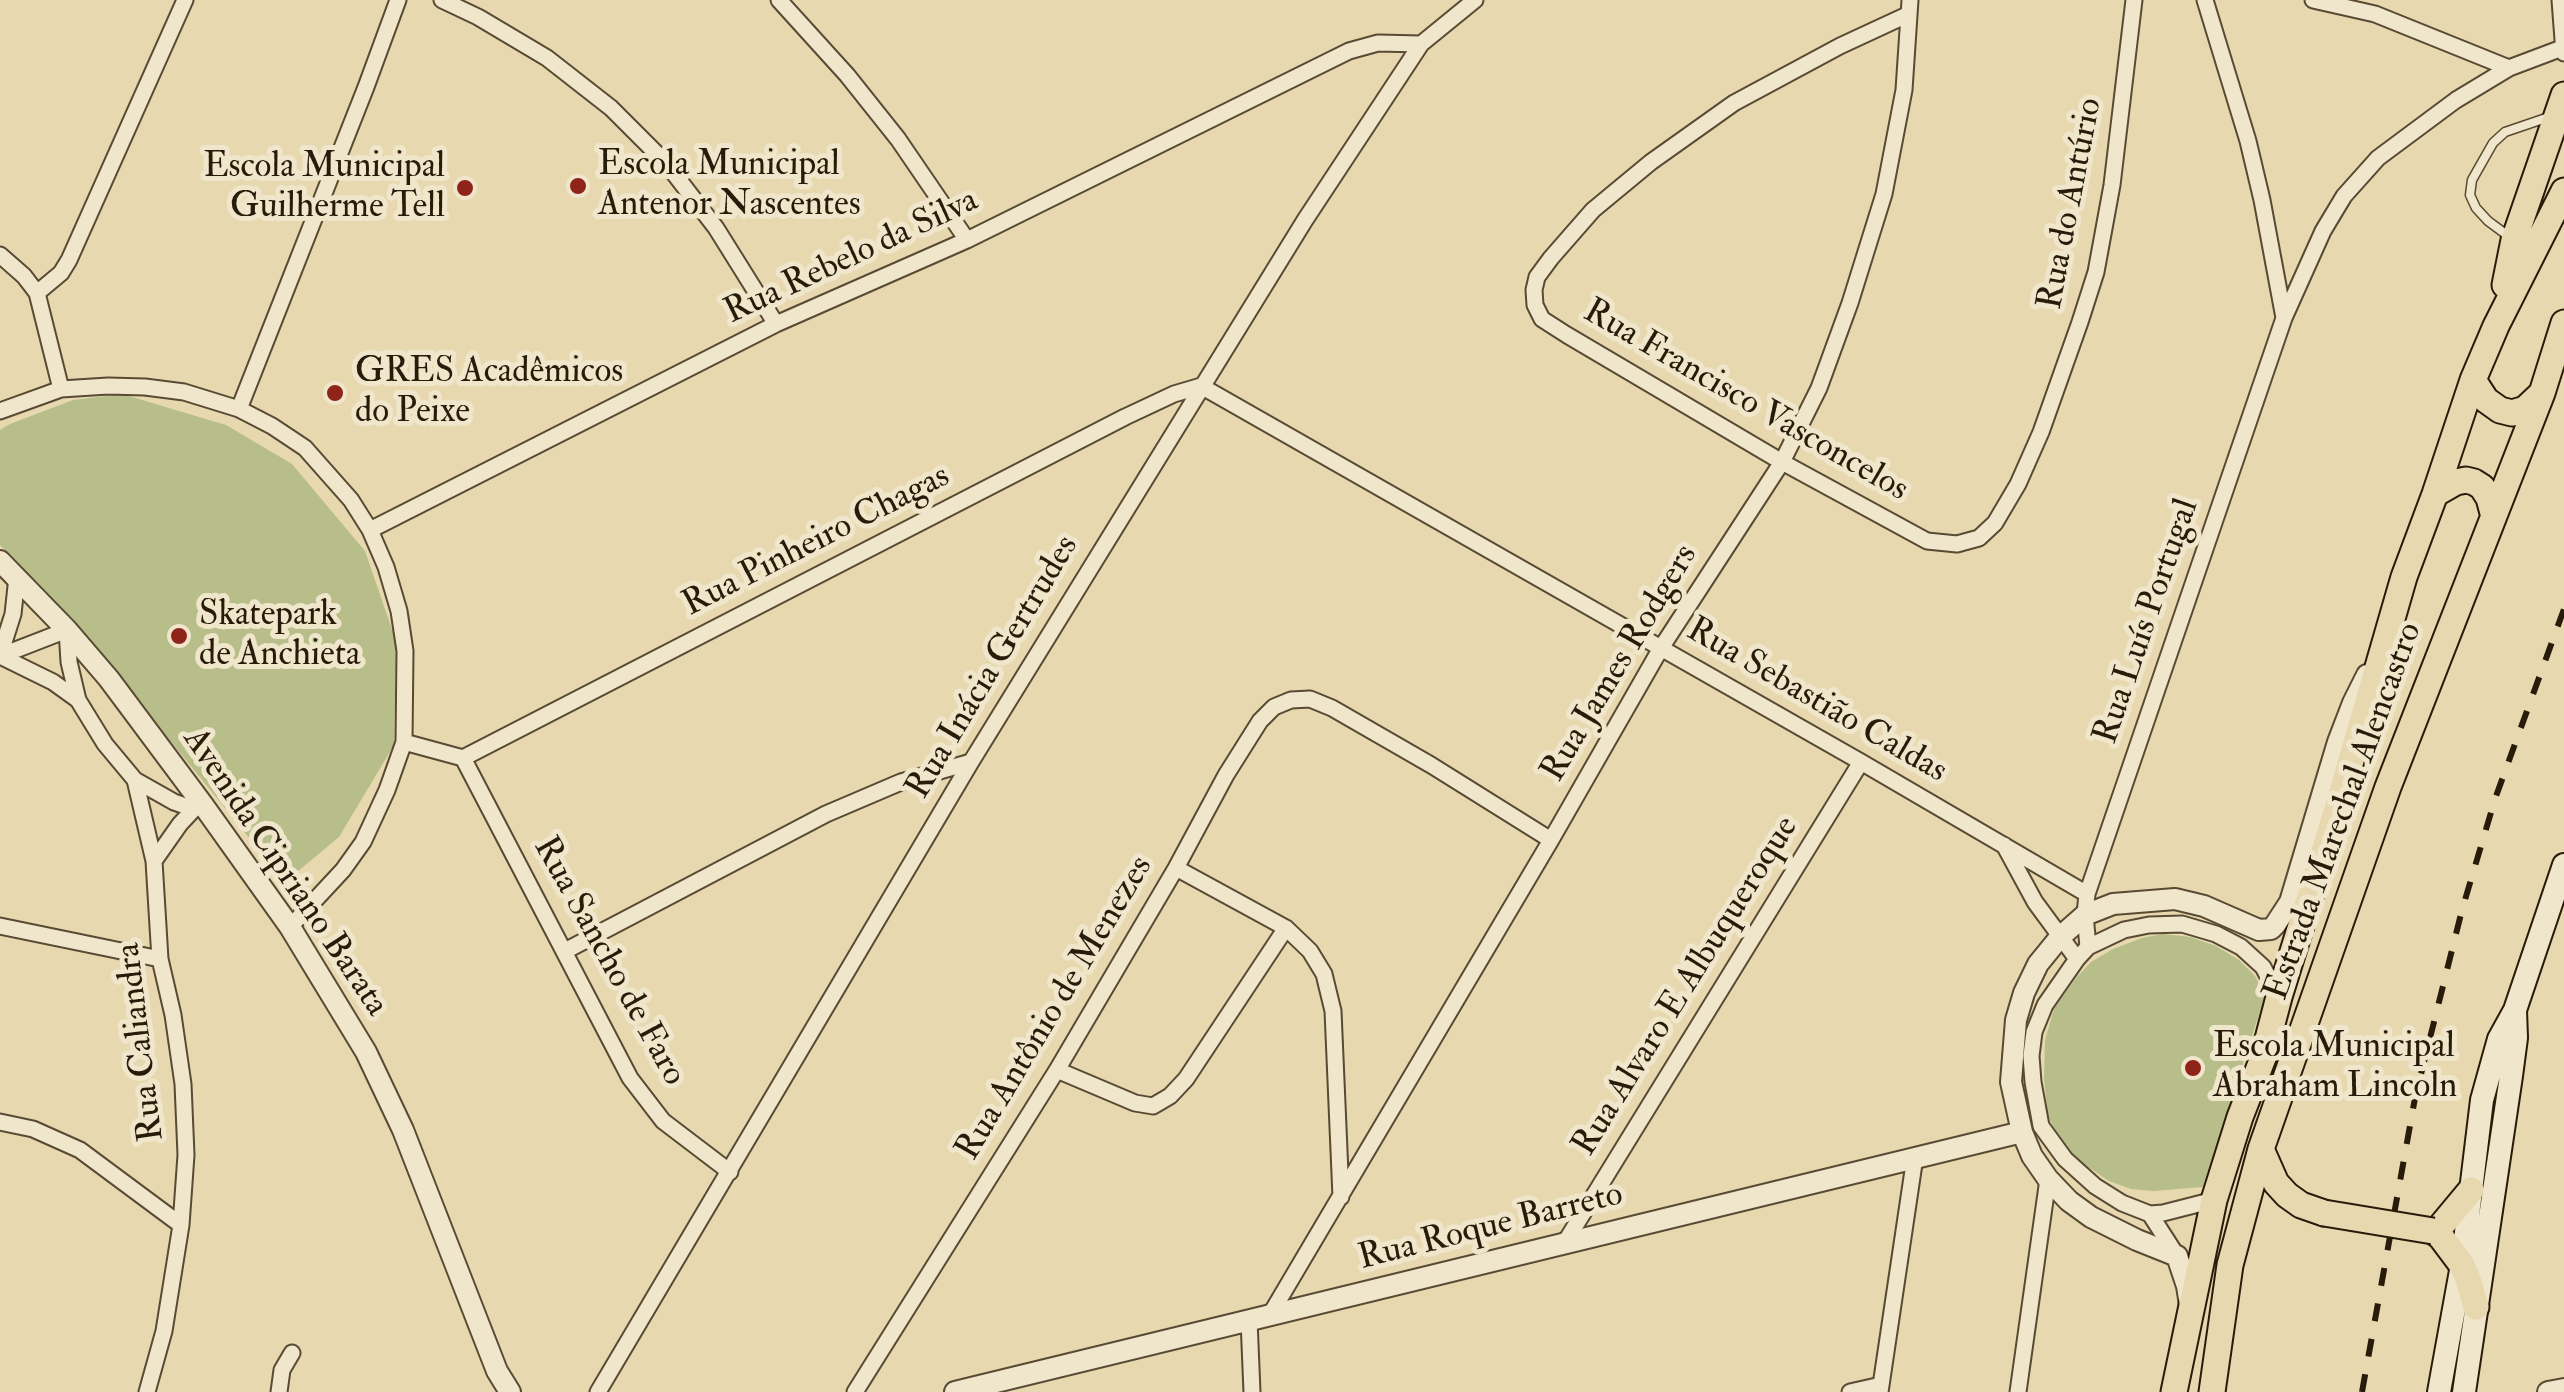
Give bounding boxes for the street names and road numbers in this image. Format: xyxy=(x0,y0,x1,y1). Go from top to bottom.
street label: Rua do Antúrio xyxy=(2031,95,2113,313)
street label: Rua Rebelo da Silva xyxy=(719,181,985,335)
street label: Rua Francisco Vasconcelos xyxy=(1575,292,1915,512)
street label: Rua Pinheiro Chagas xyxy=(677,457,957,627)
street label: Rua Luís Portugal xyxy=(2086,494,2210,750)
street label: Rua Inácia Gertrudes xyxy=(899,529,1089,807)
street label: Rua James Rodgers xyxy=(1534,538,1708,790)
street label: Rua Sebastião Caldas xyxy=(1678,610,1954,794)
street label: Estrada Marechal Alencastro xyxy=(2257,617,2433,1007)
street label: Avenida Cipriano Barata xyxy=(172,721,396,1025)
street label: Rua Alvaro E Albuqueroque xyxy=(1565,809,1809,1165)
street label: Rua Sancho de Faro xyxy=(522,830,694,1094)
street label: Rua Antônio de Menezes xyxy=(949,849,1163,1169)
street label: Rua Caliandra xyxy=(109,940,175,1144)
street label: Rua Roque Barreto xyxy=(1355,1175,1627,1281)

